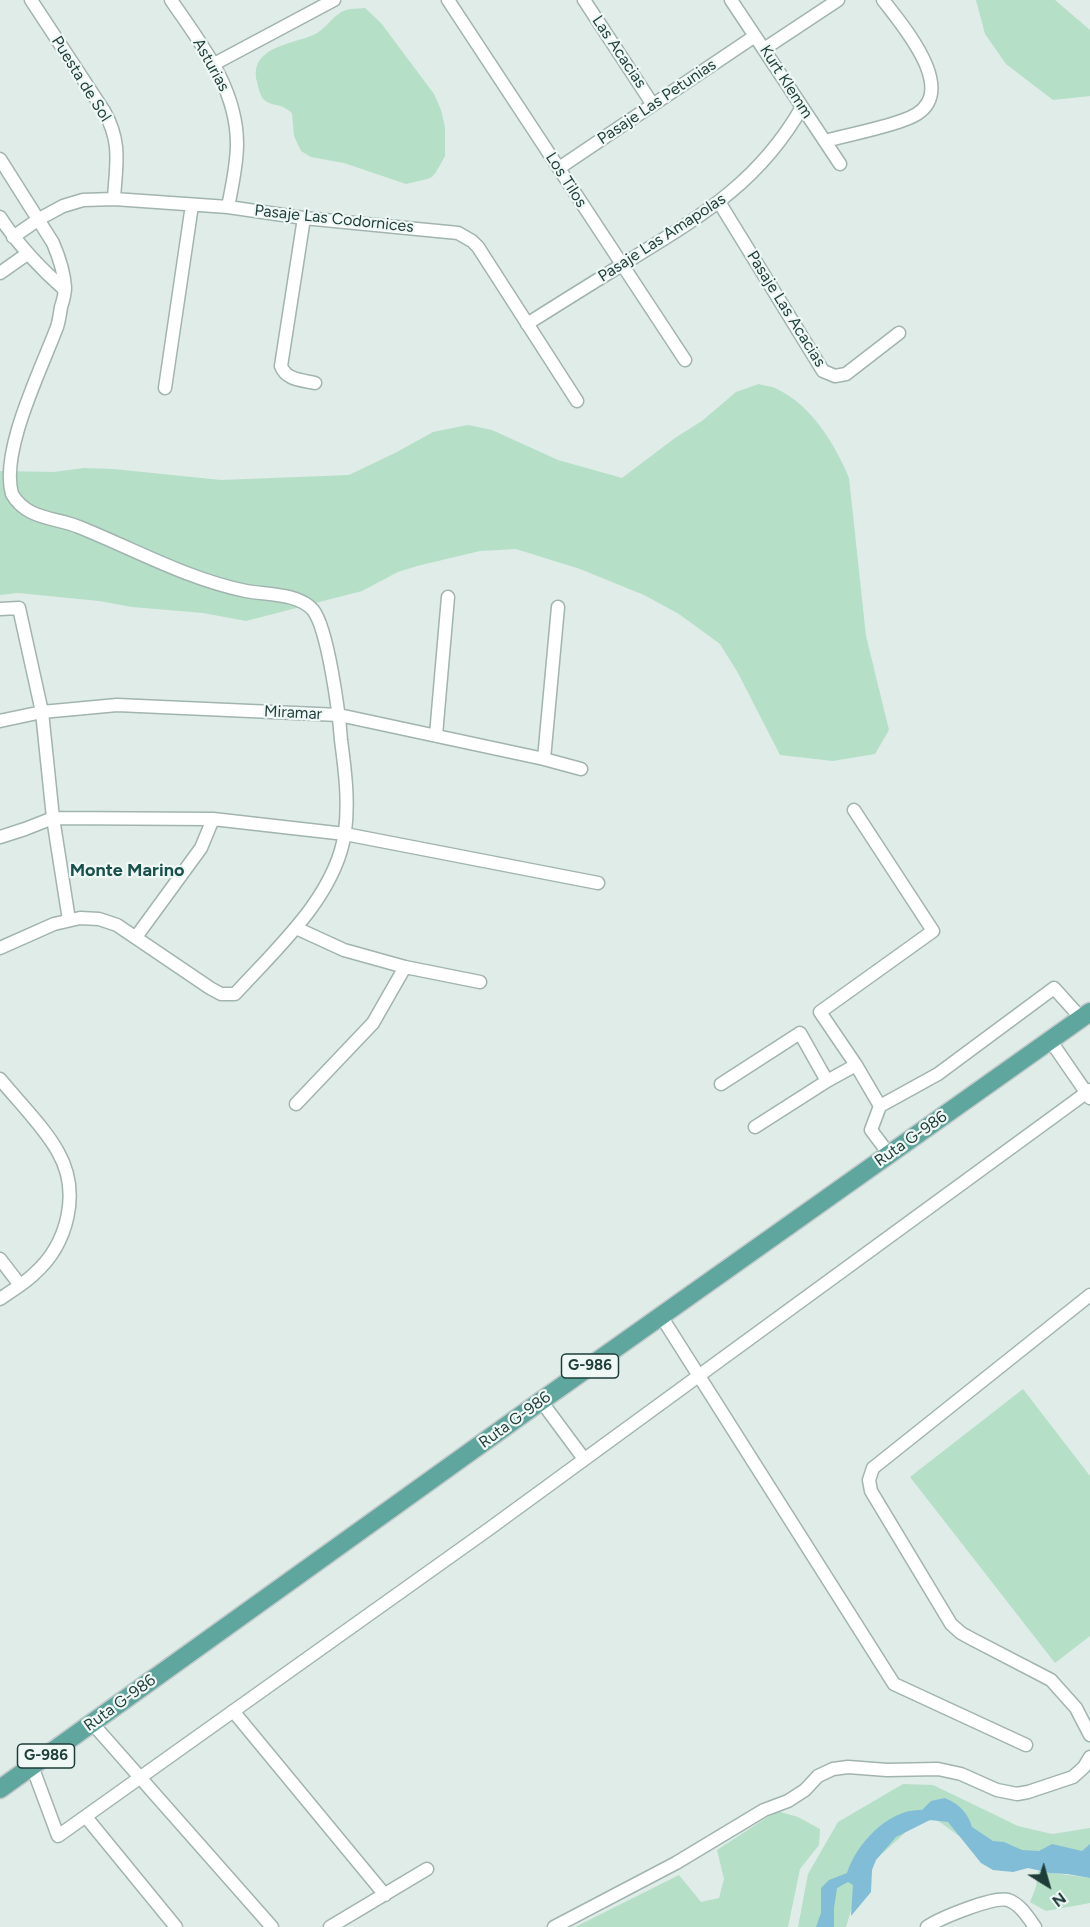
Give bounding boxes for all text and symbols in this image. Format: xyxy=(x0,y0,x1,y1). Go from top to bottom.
street label: Las Acacias xyxy=(588,12,650,92)
street label: Puesta de Sol xyxy=(47,33,115,125)
street label: Asturias xyxy=(189,35,233,95)
street label: Kurt Klemm xyxy=(755,42,817,122)
street label: Pasaje Las Petunias xyxy=(594,55,720,149)
street label: Los Tilos xyxy=(541,149,591,211)
street label: Pasaje Las Amapolas xyxy=(595,190,729,286)
street label: Pasaje Las Codornices xyxy=(253,201,415,237)
street label: Pasaje Las Acacias xyxy=(743,247,829,371)
street label: Miramar xyxy=(264,702,322,724)
district label: Monte Marino xyxy=(70,860,184,882)
street label: Ruta G-986 xyxy=(871,1107,951,1171)
road number: G-986 xyxy=(562,1354,618,1378)
street label: Ruta G-986 xyxy=(475,1388,555,1452)
street label: Ruta G-986 xyxy=(80,1671,160,1735)
road number: G-986 xyxy=(18,1744,74,1768)
north arrow xyxy=(1018,1855,1078,1915)
text: N xyxy=(1048,1888,1070,1911)

